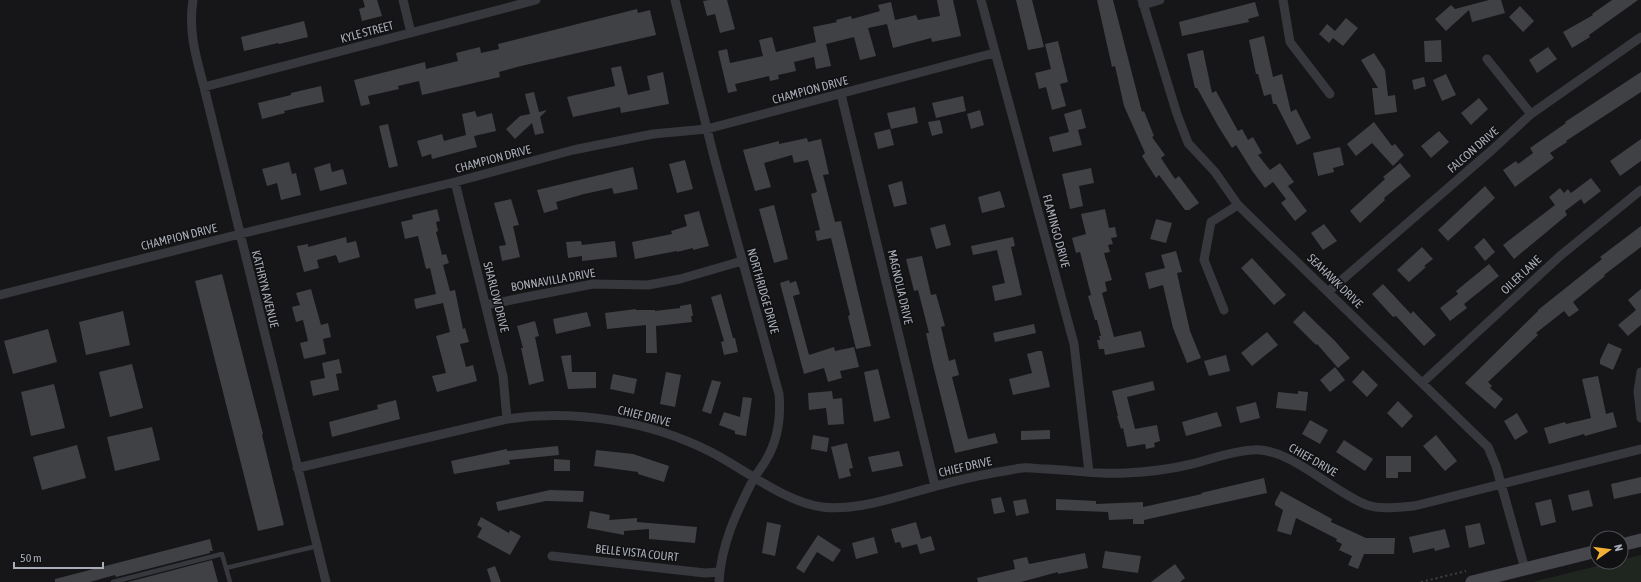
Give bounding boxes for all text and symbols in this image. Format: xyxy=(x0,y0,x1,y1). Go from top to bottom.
street label: KYLE STREET xyxy=(339,18,396,46)
street label: CHAMPION DRIVE xyxy=(771,73,849,107)
street label: FALCON DRIVE xyxy=(1445,124,1501,176)
street label: CHAMPION DRIVE xyxy=(454,142,532,176)
street label: FLAMINGO DRIVE xyxy=(1039,193,1073,269)
street label: CHAMPION DRIVE xyxy=(140,221,218,253)
street label: NORTHRIDGE DRIVE xyxy=(744,247,782,335)
street label: MAGNOLIA DRIVE xyxy=(885,248,915,326)
street label: KATHRYN AVENUE xyxy=(249,249,281,329)
street label: SEAHAWK DRIVE xyxy=(1304,251,1366,311)
street label: OILER LANE xyxy=(1498,253,1544,297)
street label: SHARLOW DRIVE xyxy=(480,260,512,334)
street label: BONNAVILLA DRIVE xyxy=(510,266,596,294)
street label: CHIEF DRIVE xyxy=(616,403,672,429)
street label: CHIEF DRIVE xyxy=(1286,440,1340,480)
street label: CHIEF DRIVE xyxy=(937,454,993,480)
north arrow xyxy=(1589,530,1629,570)
street label: BELLE VISTA COURT xyxy=(595,542,680,564)
text: N xyxy=(1612,543,1625,552)
scale bar xyxy=(14,544,103,570)
text: 50 m xyxy=(20,551,42,565)

